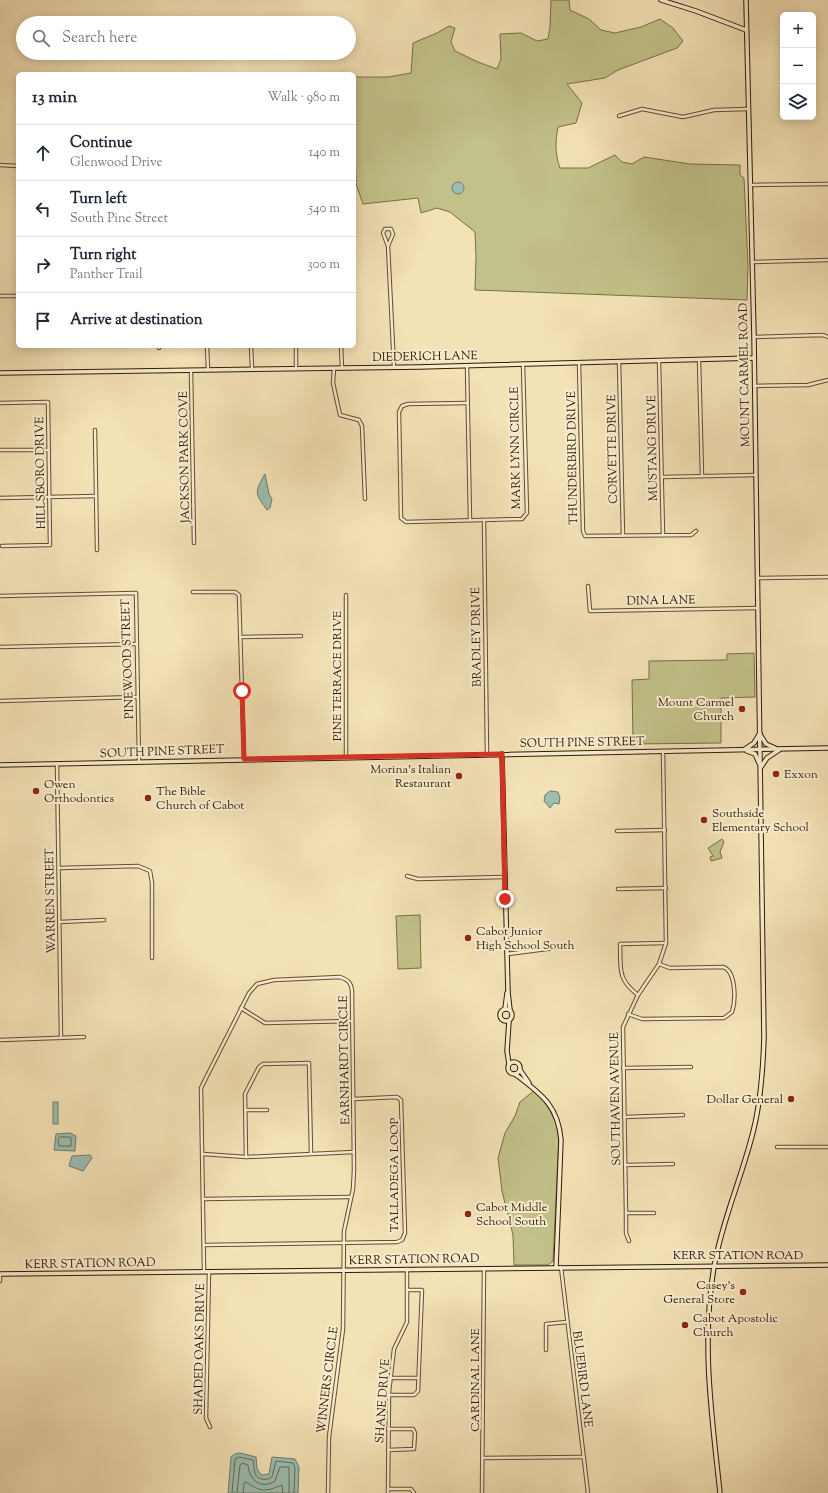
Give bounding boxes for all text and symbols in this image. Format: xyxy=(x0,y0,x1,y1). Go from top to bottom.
map controls xyxy=(780,12,816,120)
button: + xyxy=(780,12,816,48)
search box xyxy=(16,16,356,60)
icon: search xyxy=(30,27,52,49)
text: Search here xyxy=(62,28,137,49)
button: − xyxy=(780,48,816,84)
button: layers xyxy=(780,84,816,120)
text: 13 min xyxy=(32,86,77,110)
text: Walk · 980 m xyxy=(267,89,340,107)
text: Continue xyxy=(70,133,132,154)
icon: ahead xyxy=(32,142,54,164)
text: 140 m xyxy=(309,144,340,162)
text: Glenwood Drive xyxy=(70,154,162,172)
text: Turn left xyxy=(70,189,127,210)
icon: left xyxy=(32,198,54,220)
text: 540 m xyxy=(309,200,340,218)
text: South Pine Street xyxy=(70,210,168,228)
text: Turn right xyxy=(70,245,136,266)
icon: right xyxy=(32,254,54,276)
text: 300 m xyxy=(308,256,340,274)
text: Panther Trail xyxy=(70,266,143,284)
street label: MOUNT CARMEL ROAD xyxy=(735,303,755,447)
icon: arrive xyxy=(32,310,54,332)
text: Arrive at destination xyxy=(70,310,203,331)
street label: DIEDERICH LANE xyxy=(372,347,479,367)
street label: MARK LYNN CIRCLE xyxy=(506,386,526,510)
street label: JACKSON PARK COVE xyxy=(175,390,195,524)
street label: THUNDERBIRD DRIVE xyxy=(563,390,583,525)
street label: CORVETTE DRIVE xyxy=(603,393,623,504)
street label: MUSTANG DRIVE xyxy=(643,394,663,501)
street label: HILLSBORO DRIVE xyxy=(31,416,51,530)
street label: BRADLEY DRIVE xyxy=(467,586,487,687)
street label: DINA LANE xyxy=(626,591,696,611)
street label: PINEWOOD STREET xyxy=(117,598,139,719)
street label: PINE TERRACE DRIVE xyxy=(329,610,347,741)
route start xyxy=(233,682,251,700)
place label: Mount Carmel Church xyxy=(658,694,735,726)
marker: Mount Carmel Church xyxy=(737,704,747,714)
street label: SOUTH PINE STREET xyxy=(519,733,645,753)
street label: SOUTH PINE STREET xyxy=(99,741,225,763)
place label: Morina's Italian Restaurant xyxy=(370,761,451,793)
place label: Exxon xyxy=(784,766,818,784)
marker: Exxon xyxy=(771,769,781,779)
marker: Morina's Italian Restaurant xyxy=(454,771,464,781)
place label: Owen Orthodontics xyxy=(44,776,114,808)
place label: The Bible Church of Cabot xyxy=(156,783,244,815)
marker: Owen Orthodontics xyxy=(31,786,41,796)
marker: The Bible Church of Cabot xyxy=(143,793,153,803)
place label: Southside Elementary School xyxy=(712,805,809,837)
marker: Southside Elementary School xyxy=(699,815,709,825)
street label: WARREN STREET xyxy=(41,848,61,954)
route end xyxy=(496,890,514,908)
place label: Cabot Junior High School South xyxy=(476,923,575,955)
marker: Cabot Junior High School South xyxy=(463,933,473,943)
street label: EARNHARDT CIRCLE xyxy=(335,994,355,1125)
street label: SOUTHAVEN AVENUE xyxy=(606,1031,626,1166)
place label: Dollar General xyxy=(707,1091,784,1109)
marker: Dollar General xyxy=(786,1094,796,1104)
street label: TALLADEGA LOOP xyxy=(386,1117,404,1232)
place label: Cabot Middle School South xyxy=(476,1199,548,1231)
marker: Cabot Middle School South xyxy=(463,1209,473,1219)
street label: KERR STATION ROAD xyxy=(673,1247,803,1265)
street label: KERR STATION ROAD xyxy=(349,1250,480,1270)
street label: KERR STATION ROAD xyxy=(25,1254,156,1274)
place label: Casey's General Store xyxy=(663,1277,735,1309)
street label: SHADED OAKS DRIVE xyxy=(190,1282,210,1415)
marker: Casey's General Store xyxy=(738,1287,748,1297)
place label: Cabot Apostolic Church xyxy=(693,1310,779,1342)
marker: Cabot Apostolic Church xyxy=(680,1320,690,1330)
street label: WINNERS CIRCLE xyxy=(312,1325,344,1435)
street label: CARDINAL LANE xyxy=(467,1327,485,1432)
street label: BLUEBIRD LANE xyxy=(567,1330,597,1429)
street label: SHANE DRIVE xyxy=(371,1357,395,1444)

